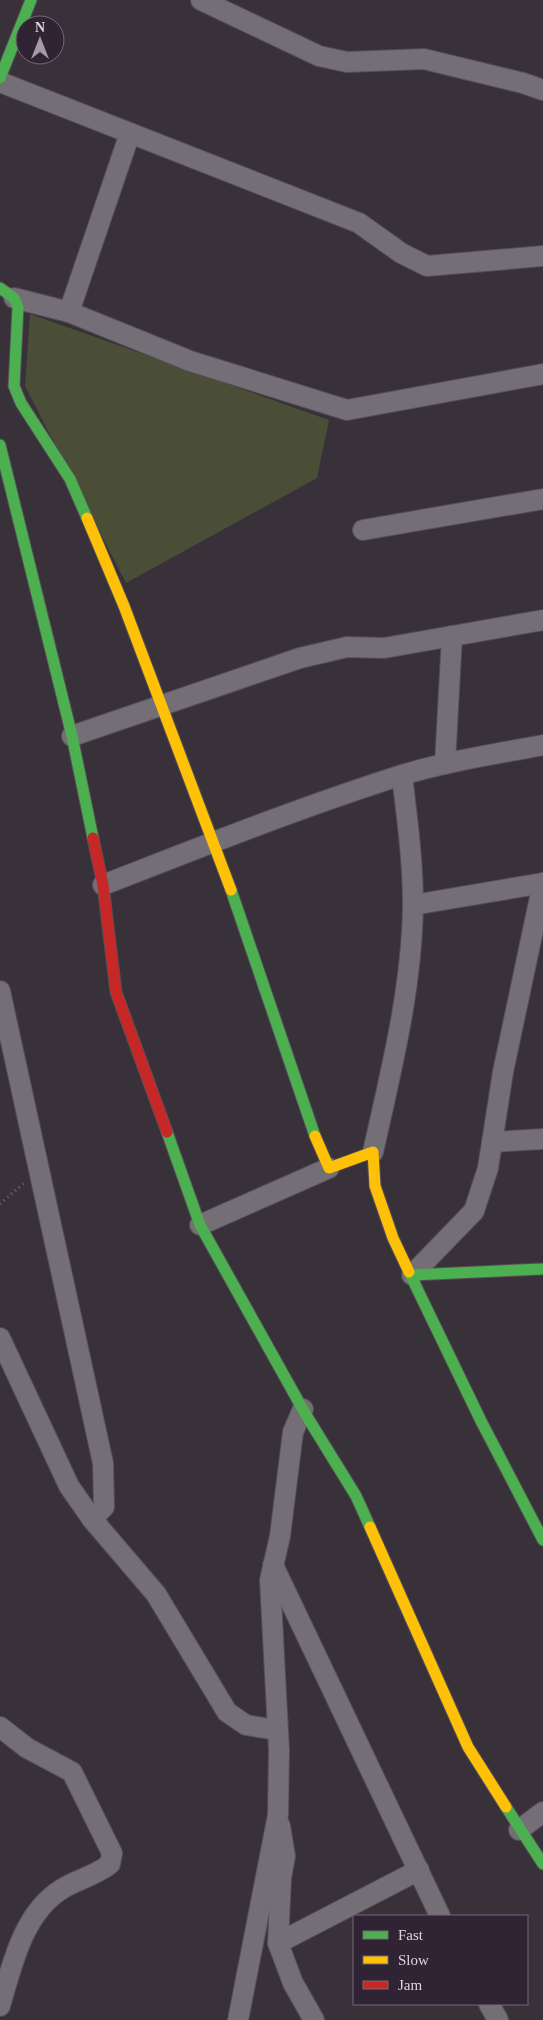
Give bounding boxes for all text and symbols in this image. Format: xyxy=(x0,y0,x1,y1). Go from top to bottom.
north arrow xyxy=(15,15,65,65)
text: N xyxy=(35,20,45,35)
legend xyxy=(353,1915,528,2005)
text: Fast xyxy=(398,1927,424,1943)
text: Slow xyxy=(398,1952,429,1968)
text: Jam xyxy=(398,1977,422,1993)

